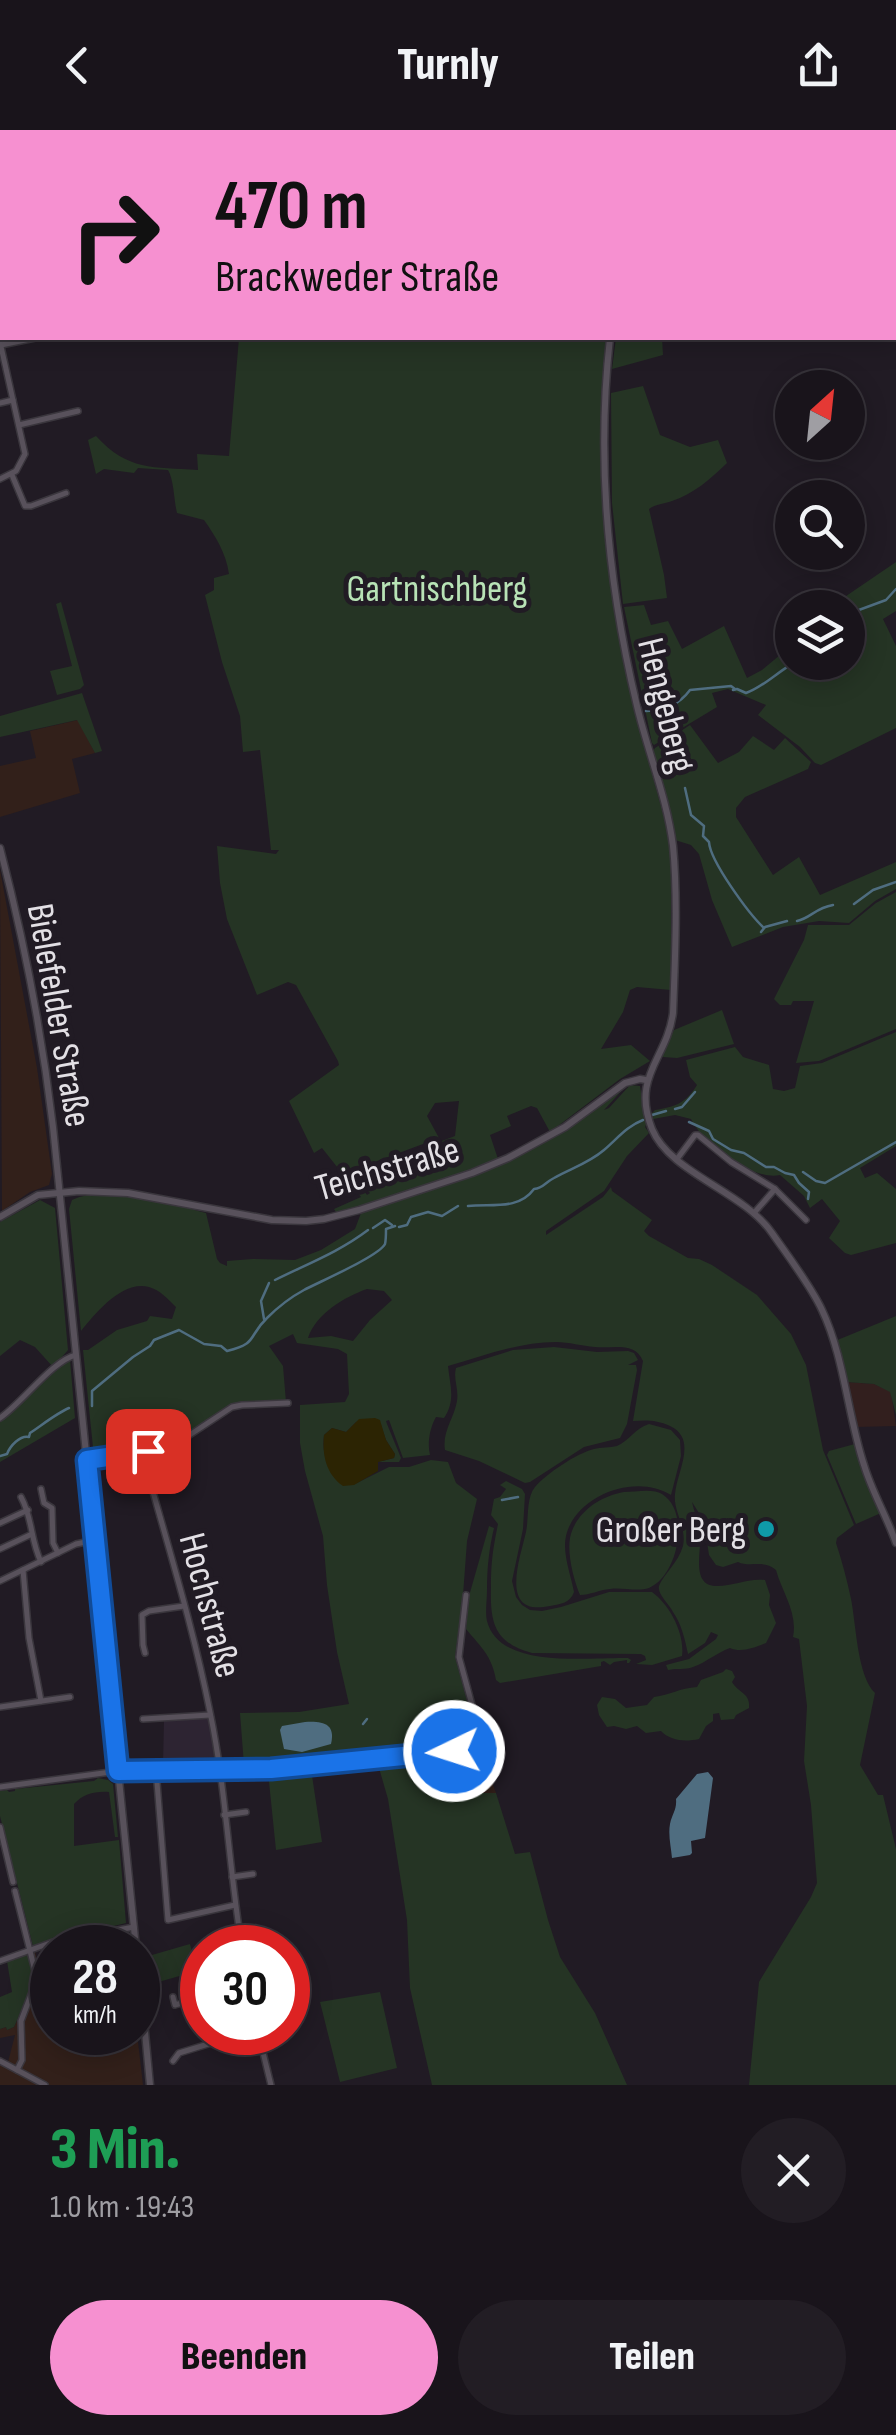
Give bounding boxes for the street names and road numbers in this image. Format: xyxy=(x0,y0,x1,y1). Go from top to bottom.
street label: Hengeberg xyxy=(627,633,704,777)
street label: Bielefelder Straße xyxy=(17,900,100,1131)
street label: Teichstraße xyxy=(310,1127,465,1211)
street label: Hochstraße xyxy=(169,1528,250,1683)

